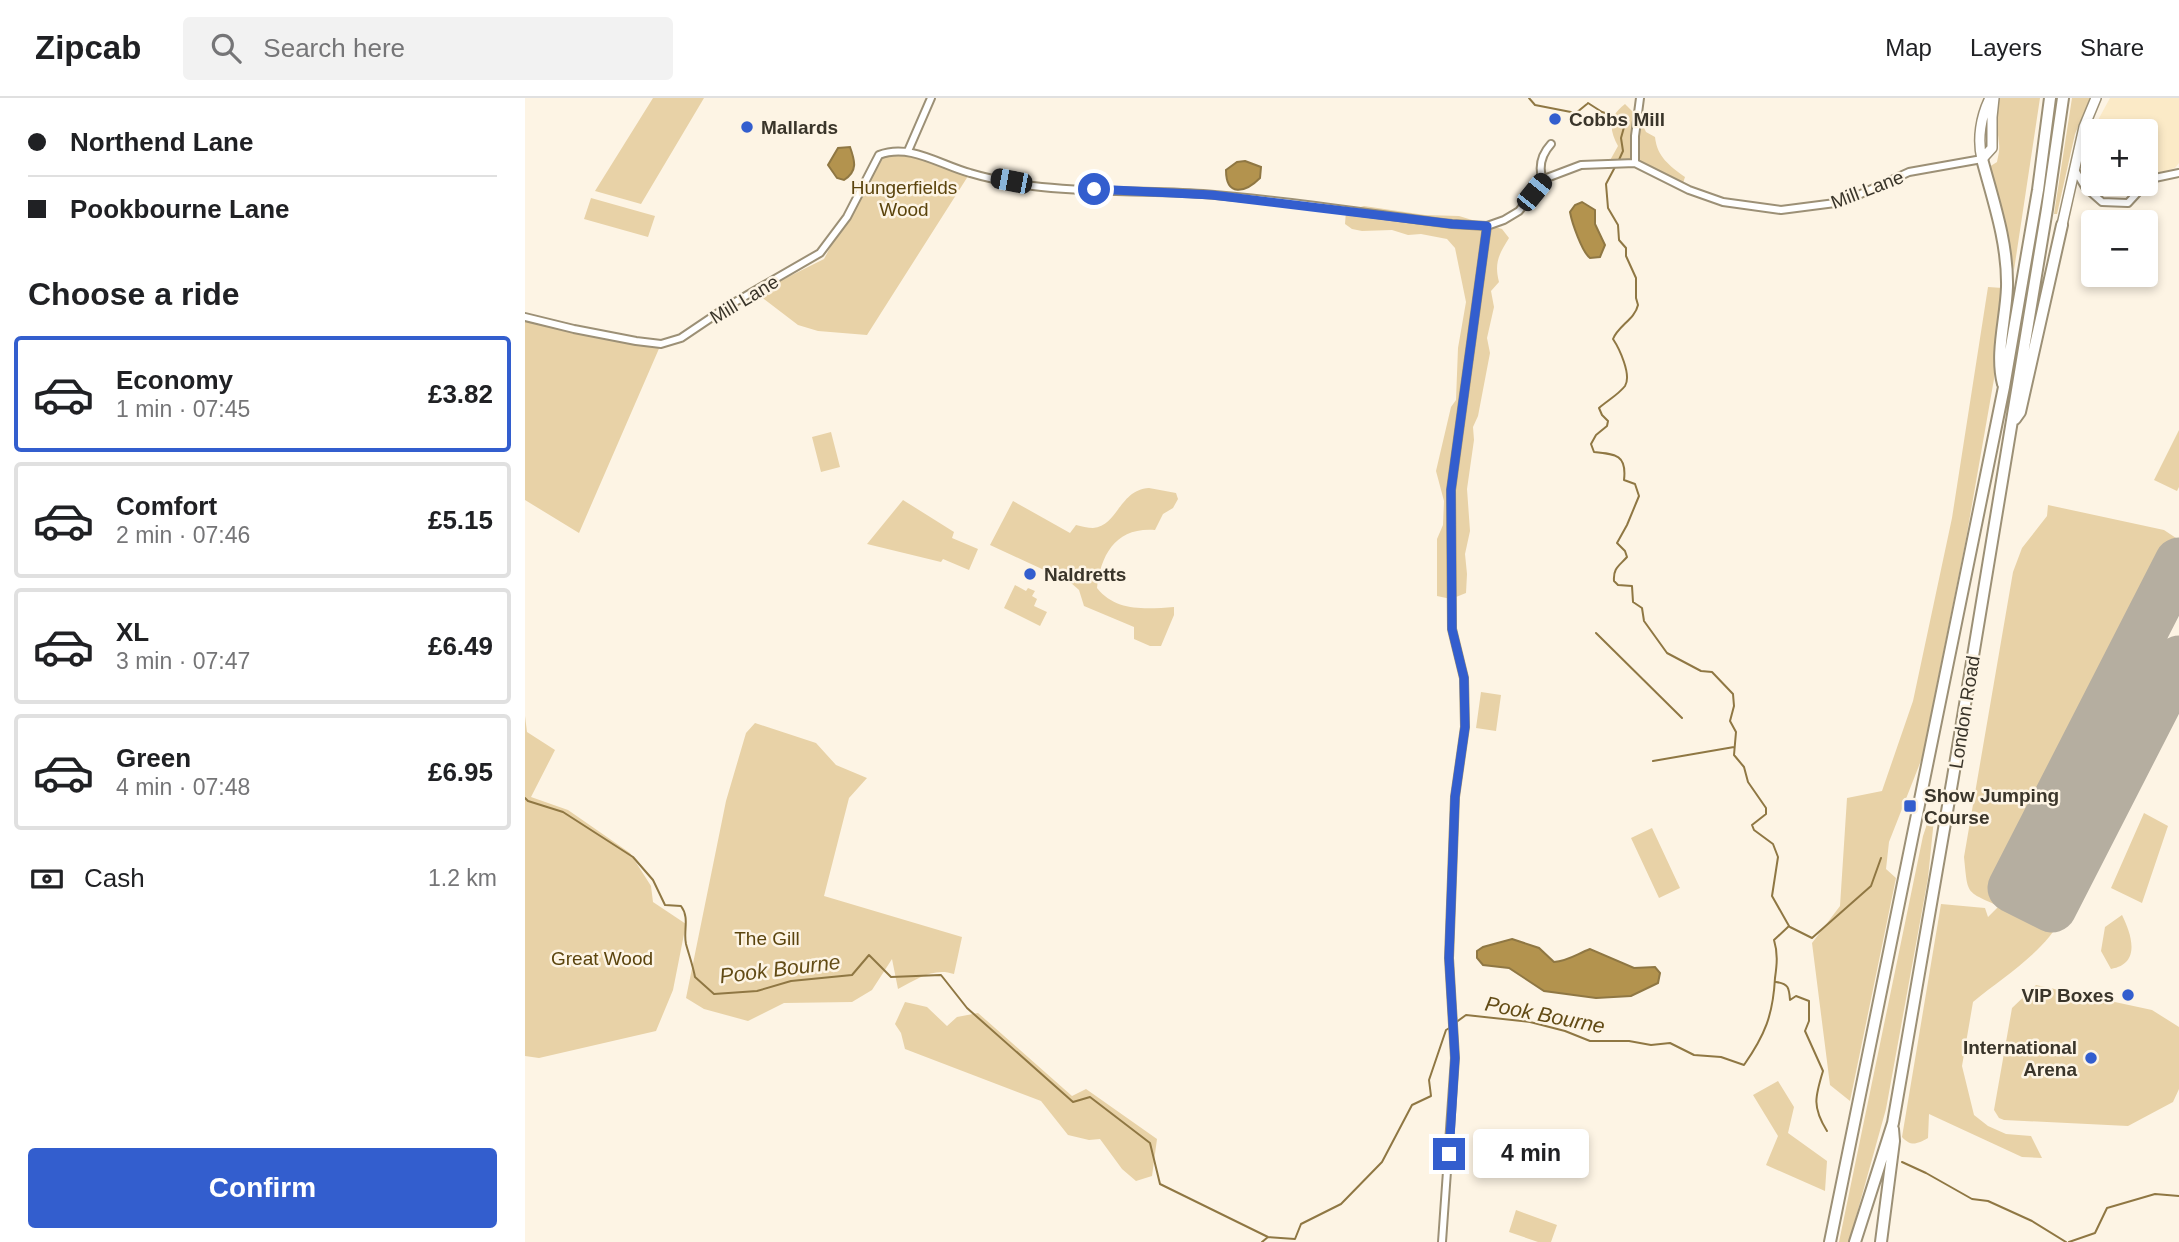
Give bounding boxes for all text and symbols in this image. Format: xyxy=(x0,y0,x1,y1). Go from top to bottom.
search box xyxy=(183,17,673,80)
text: Zipcab xyxy=(35,29,141,66)
icon: search xyxy=(207,29,245,67)
text: Search here xyxy=(263,33,405,63)
text: Map xyxy=(1885,34,1932,61)
text: Layers xyxy=(1970,34,2042,61)
text: Share xyxy=(2080,34,2144,61)
place label: Cobbs Mill xyxy=(1569,109,1665,130)
marker: Cobbs Mill xyxy=(1547,111,1563,127)
place label: Mallards xyxy=(761,117,838,138)
marker: Mallards xyxy=(739,119,755,135)
map controls xyxy=(2081,119,2158,287)
button: + xyxy=(2081,119,2158,196)
text: Northend Lane xyxy=(70,127,253,157)
street label: Mill Lane xyxy=(1828,166,1906,213)
car xyxy=(989,167,1034,195)
car xyxy=(1513,169,1556,215)
route start xyxy=(1078,173,1110,205)
park label: Hungerfields Wood xyxy=(851,177,957,220)
text: Pookbourne Lane xyxy=(70,194,290,224)
button: − xyxy=(2081,210,2158,287)
street label: Mill Lane xyxy=(706,271,782,328)
text: Choose a ride xyxy=(28,276,240,312)
icon: car xyxy=(32,363,95,426)
text: Economy xyxy=(116,365,233,395)
text: £3.82 xyxy=(428,379,493,409)
text: 1 min · 07:45 xyxy=(116,396,250,422)
icon: car xyxy=(32,489,95,552)
text: Comfort xyxy=(116,491,217,521)
text: £5.15 xyxy=(428,505,493,535)
text: 2 min · 07:46 xyxy=(116,522,250,548)
place label: Naldretts xyxy=(1044,564,1126,585)
marker: Naldretts xyxy=(1022,566,1038,582)
icon: car xyxy=(32,615,95,678)
text: XL xyxy=(116,617,149,647)
text: £6.49 xyxy=(428,631,493,661)
text: 3 min · 07:47 xyxy=(116,648,250,674)
street label: London Road xyxy=(1945,654,1984,770)
icon: car xyxy=(32,741,95,804)
text: Green xyxy=(116,743,191,773)
text: £6.95 xyxy=(428,757,493,787)
text: 4 min · 07:48 xyxy=(116,774,250,800)
place label: Show Jumping Course xyxy=(1924,785,2059,828)
marker: Show Jumping Course xyxy=(1902,798,1918,814)
icon: cash xyxy=(28,860,66,898)
text: Cash xyxy=(84,863,145,893)
text: 1.2 km xyxy=(428,865,497,891)
park label: The Gill xyxy=(734,928,800,949)
park label: Great Wood xyxy=(551,948,653,969)
water label: Pook Bourne xyxy=(718,950,842,987)
place label: VIP Boxes xyxy=(2021,985,2114,1006)
marker: VIP Boxes xyxy=(2120,987,2136,1003)
water label: Pook Bourne xyxy=(1483,992,1607,1037)
place label: International Arena xyxy=(1963,1037,2077,1080)
marker: International Arena xyxy=(2083,1050,2099,1066)
callout: 4 min xyxy=(1473,1130,1589,1178)
route end xyxy=(1433,1138,1465,1170)
text: 4 min xyxy=(1501,1140,1561,1166)
button: Confirm xyxy=(28,1148,497,1228)

